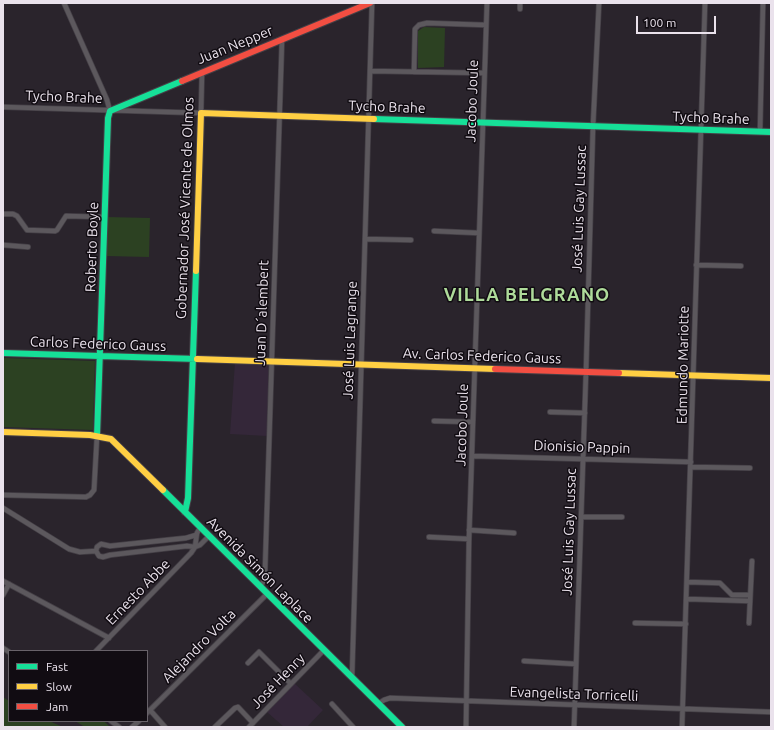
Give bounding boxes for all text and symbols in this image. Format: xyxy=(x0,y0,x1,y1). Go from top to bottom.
scale bar xyxy=(638,8,718,34)
text: 100 m xyxy=(643,16,676,29)
street label: Juan Nepper xyxy=(195,22,275,68)
street label: Jacobo Joule xyxy=(462,59,482,143)
street label: Tycho Brahe xyxy=(25,87,103,107)
street label: Gobernador José Vicente de Olmos xyxy=(173,97,197,319)
street label: Tycho Brahe xyxy=(348,97,426,117)
street label: Tycho Brahe xyxy=(672,108,750,128)
street label: José Luis Gay Lussac xyxy=(568,145,590,273)
street label: Roberto Boyle xyxy=(82,202,102,292)
street label: Juan D´alembert xyxy=(252,260,272,366)
street label: José Luis Lagrange xyxy=(340,280,360,400)
district label: VILLA BELGRANO xyxy=(444,284,610,306)
street label: Edmundo Mariotte xyxy=(674,306,692,424)
street label: Carlos Federico Gauss xyxy=(30,333,166,355)
street label: Av. Carlos Federico Gauss xyxy=(403,345,561,367)
street label: Jacobo Joule xyxy=(452,383,472,467)
street label: Dionisio Pappin xyxy=(533,437,631,457)
street label: José Luis Gay Lussac xyxy=(558,468,580,596)
street label: Avenida Simón Laplace xyxy=(203,513,317,627)
street label: Ernesto Abbe xyxy=(102,556,174,628)
street label: Alejandro Volta xyxy=(159,606,239,686)
legend xyxy=(8,650,148,722)
street label: José Henry xyxy=(248,650,308,712)
text: Fast xyxy=(46,660,68,673)
text: Slow xyxy=(46,680,72,693)
street label: Evangelista Torricelli xyxy=(509,683,639,705)
text: Jam xyxy=(46,700,68,713)

